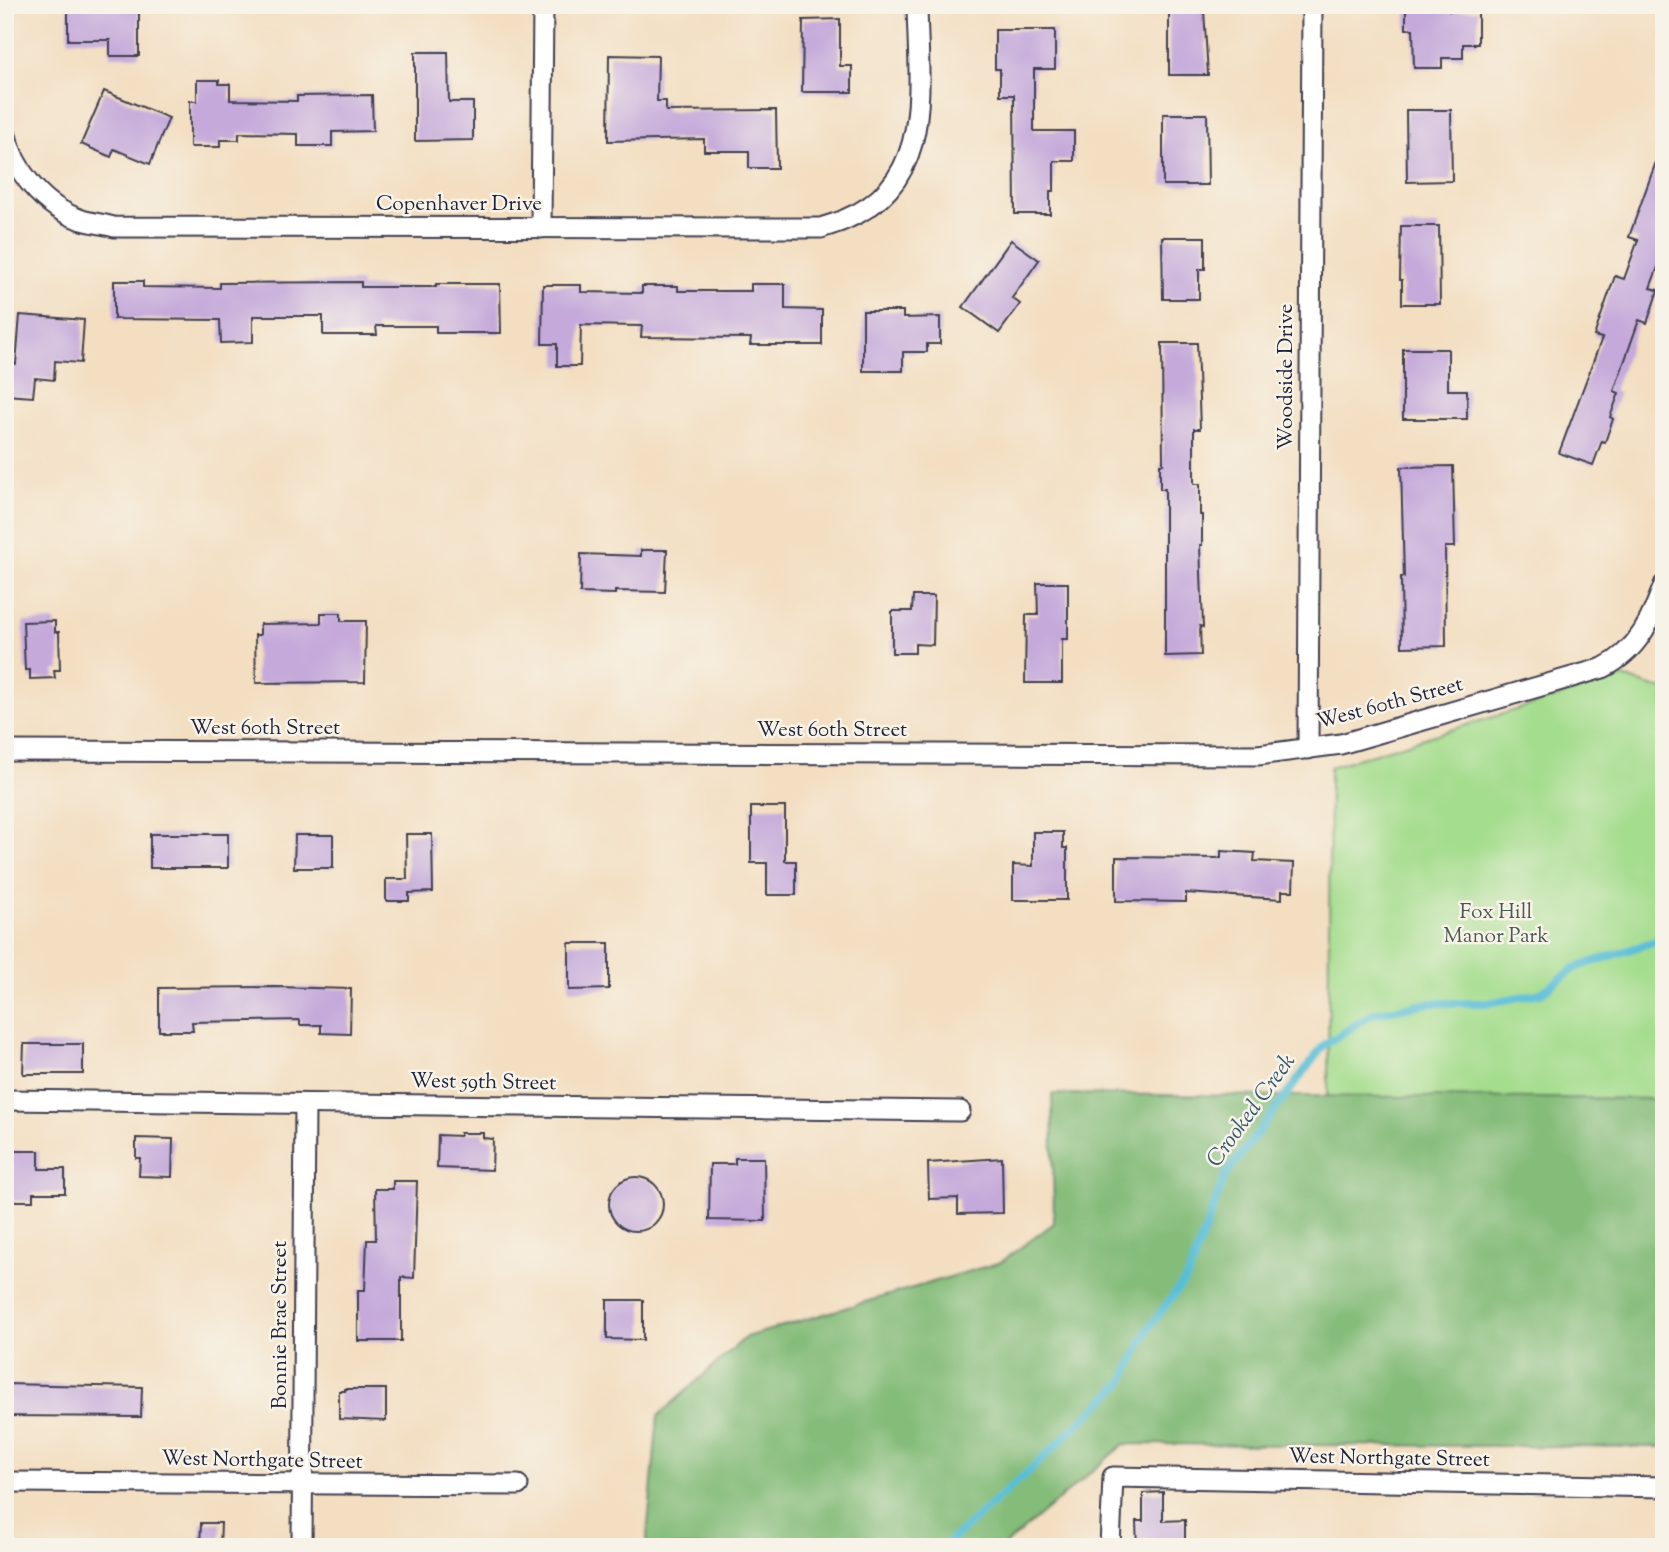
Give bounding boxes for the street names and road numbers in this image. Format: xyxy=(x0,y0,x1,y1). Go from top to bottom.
street label: Copenhaver Drive xyxy=(376,190,542,220)
street label: Woodside Drive xyxy=(1272,304,1302,450)
street label: West 60th Street xyxy=(1313,670,1467,738)
street label: West 60th Street xyxy=(190,714,340,744)
street label: West 60th Street xyxy=(757,716,907,746)
street label: West 59th Street xyxy=(410,1067,556,1099)
street label: Bonnie Brae Street xyxy=(266,1241,296,1409)
street label: West Northgate Street xyxy=(1288,1442,1490,1476)
street label: West Northgate Street xyxy=(161,1444,363,1478)

